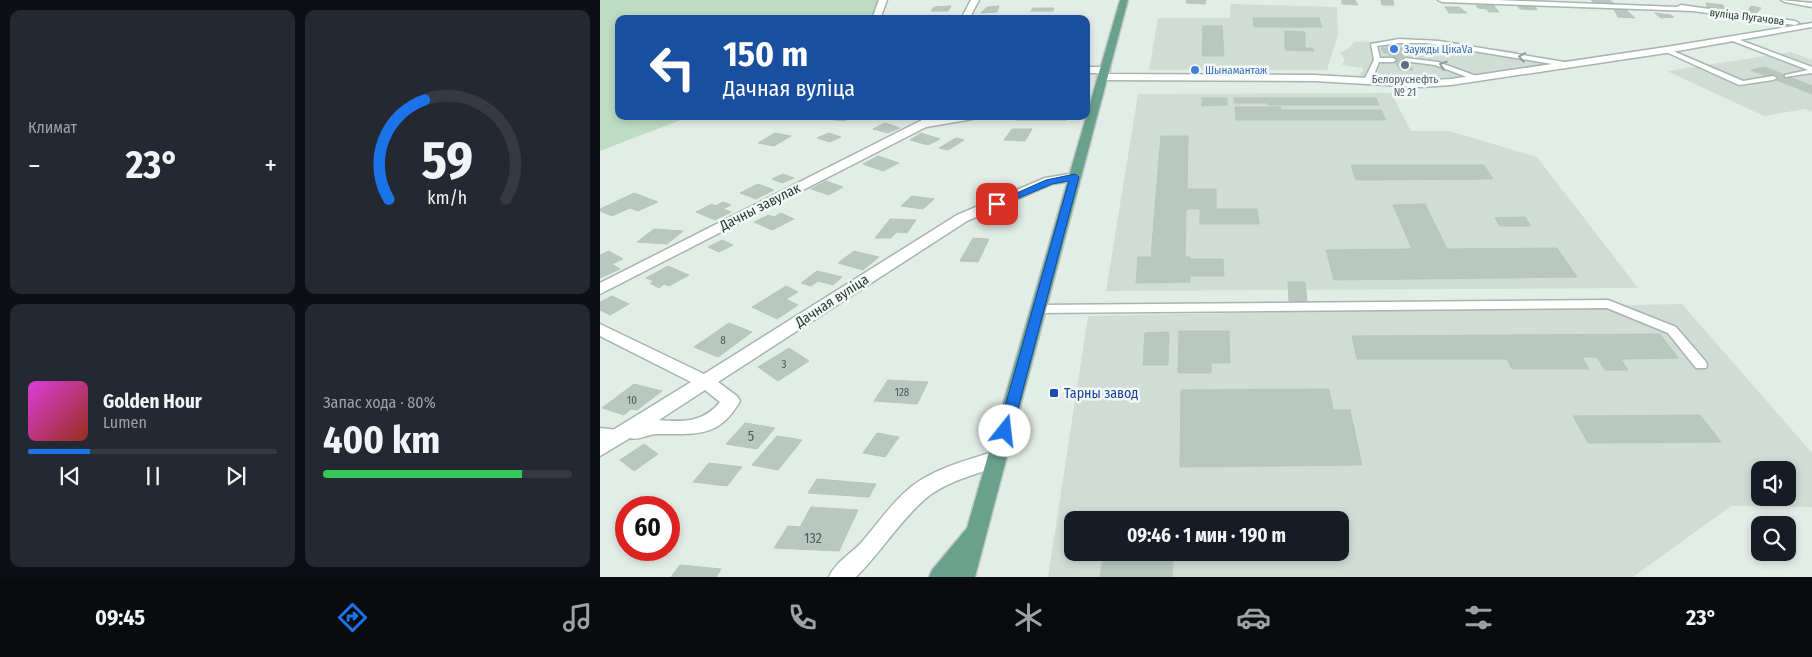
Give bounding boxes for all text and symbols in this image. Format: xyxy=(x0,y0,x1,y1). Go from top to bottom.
street label: вуліца Пугачова xyxy=(1709,6,1785,28)
text: 150 m xyxy=(723,33,808,75)
icon: left xyxy=(640,35,705,100)
marker: Заужды ЦікаVа xyxy=(1388,43,1400,55)
place label: Заужды ЦікаVа xyxy=(1404,43,1473,56)
one-way arrow xyxy=(1518,52,1527,62)
marker: Белоруснефть № 21 xyxy=(1399,59,1411,71)
one-way arrow xyxy=(1439,61,1448,71)
marker: Шынамантаж xyxy=(1189,64,1201,76)
place label: Шынамантаж xyxy=(1205,64,1267,77)
place label: Белоруснефть № 21 xyxy=(1372,73,1438,99)
text: Дачная вуліца xyxy=(723,75,855,102)
text: Климат xyxy=(28,118,77,137)
text: 59 xyxy=(422,129,473,192)
text: 23° xyxy=(126,142,179,188)
text: − xyxy=(28,149,41,182)
text: + xyxy=(264,149,277,182)
street label: Дачны завулак xyxy=(716,179,803,235)
pin xyxy=(976,183,1018,225)
text: km/h xyxy=(428,187,467,209)
icon: arrive xyxy=(983,190,1011,218)
street label: Дачная вуліца xyxy=(791,271,872,332)
house number: 8 xyxy=(720,334,726,347)
house number: 3 xyxy=(782,358,787,371)
place label: Тарны завод xyxy=(1064,385,1138,402)
house number: 128 xyxy=(895,386,910,399)
marker: Тарны завод xyxy=(1048,387,1060,399)
text: Golden Hour xyxy=(103,390,202,413)
text: Запас хода · 80% xyxy=(323,393,436,412)
house number: 10 xyxy=(627,394,637,407)
position arrow xyxy=(978,404,1030,456)
text: Lumen xyxy=(103,413,147,432)
text: 400 km xyxy=(323,417,440,463)
house number: 5 xyxy=(748,428,754,445)
map controls xyxy=(1751,461,1796,561)
button: sound xyxy=(1751,461,1796,506)
icon: previous xyxy=(56,462,84,490)
icon: pause xyxy=(139,462,167,490)
icon: next xyxy=(222,462,250,490)
speed limit sign: 60 xyxy=(615,496,680,561)
button: search xyxy=(1751,516,1796,561)
text: 09:46 · 1 мин · 190 m xyxy=(1127,524,1286,547)
house number: 132 xyxy=(804,530,822,547)
icon: directions xyxy=(335,600,370,635)
icon: music xyxy=(560,600,595,635)
icon: phone xyxy=(785,600,820,635)
icon: climate xyxy=(1011,600,1046,635)
icon: car xyxy=(1236,600,1271,635)
icon: filters xyxy=(1461,600,1496,635)
text: 09:45 xyxy=(95,604,145,631)
text: 23° xyxy=(1686,604,1717,631)

